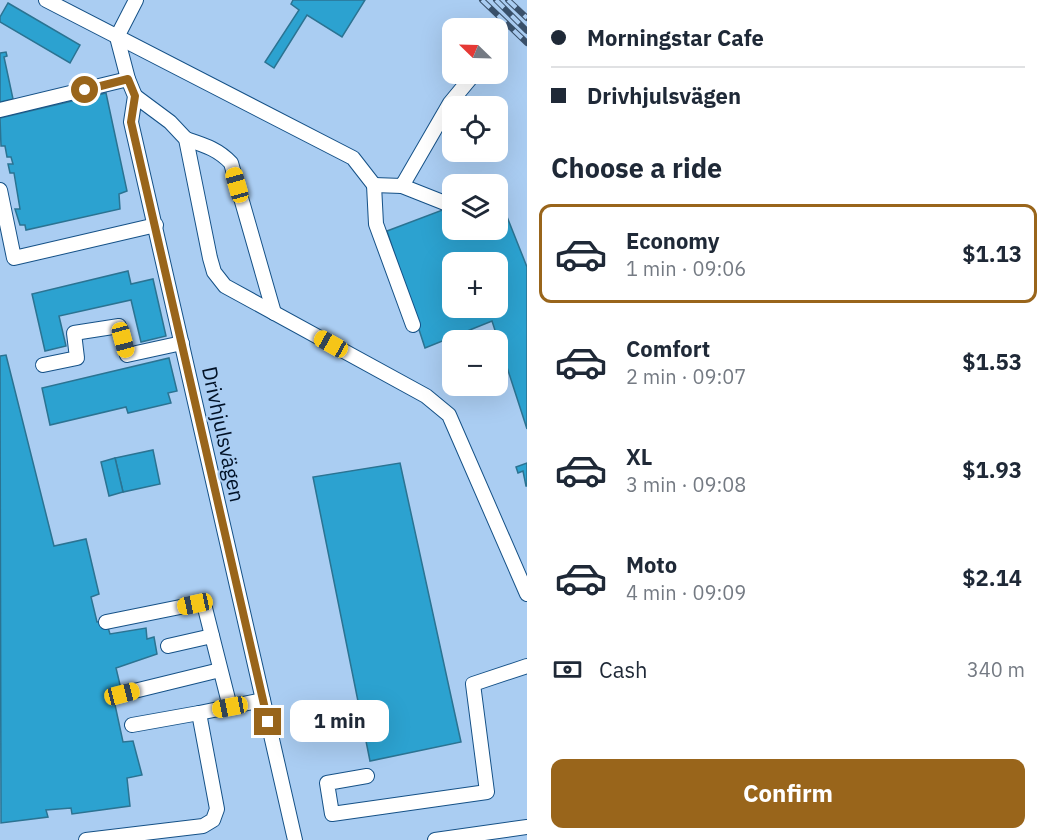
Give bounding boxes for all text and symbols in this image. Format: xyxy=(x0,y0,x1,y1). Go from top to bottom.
north arrow xyxy=(442,18,508,84)
map controls xyxy=(442,18,508,396)
text: Morningstar Cafe xyxy=(587,23,764,52)
route start xyxy=(71,76,98,103)
text: Drivhjulsvägen xyxy=(587,81,741,110)
button: locate xyxy=(442,96,508,162)
text: Choose a ride xyxy=(551,150,722,185)
car xyxy=(223,165,251,205)
button: layers xyxy=(442,174,508,240)
text: Economy xyxy=(626,226,720,255)
icon: car xyxy=(554,227,608,281)
text: $1.13 xyxy=(962,239,1022,268)
button: + xyxy=(442,252,508,318)
text: 1 min · 09:06 xyxy=(626,255,746,282)
car xyxy=(110,320,136,360)
car xyxy=(311,327,351,361)
button: − xyxy=(442,330,508,396)
text: Comfort xyxy=(626,334,710,363)
icon: car xyxy=(554,335,608,389)
text: $1.53 xyxy=(962,347,1022,376)
text: 2 min · 09:07 xyxy=(626,363,746,390)
street label: Drivhjulsvägen xyxy=(196,364,252,504)
text: XL xyxy=(626,442,652,471)
icon: car xyxy=(554,443,608,497)
text: $1.93 xyxy=(962,455,1022,484)
text: 3 min · 09:08 xyxy=(626,471,746,498)
text: Moto xyxy=(626,550,677,579)
icon: car xyxy=(554,551,608,605)
text: $2.14 xyxy=(962,563,1022,592)
text: 4 min · 09:09 xyxy=(626,579,746,606)
car xyxy=(176,591,214,617)
icon: cash xyxy=(551,653,584,686)
text: Cash xyxy=(599,655,648,684)
text: 340 m xyxy=(967,656,1025,683)
car xyxy=(102,681,142,707)
car xyxy=(211,695,249,719)
callout: 1 min xyxy=(289,701,388,743)
text: 1 min xyxy=(313,707,366,734)
route end xyxy=(254,708,281,735)
button: Confirm xyxy=(551,759,1025,828)

